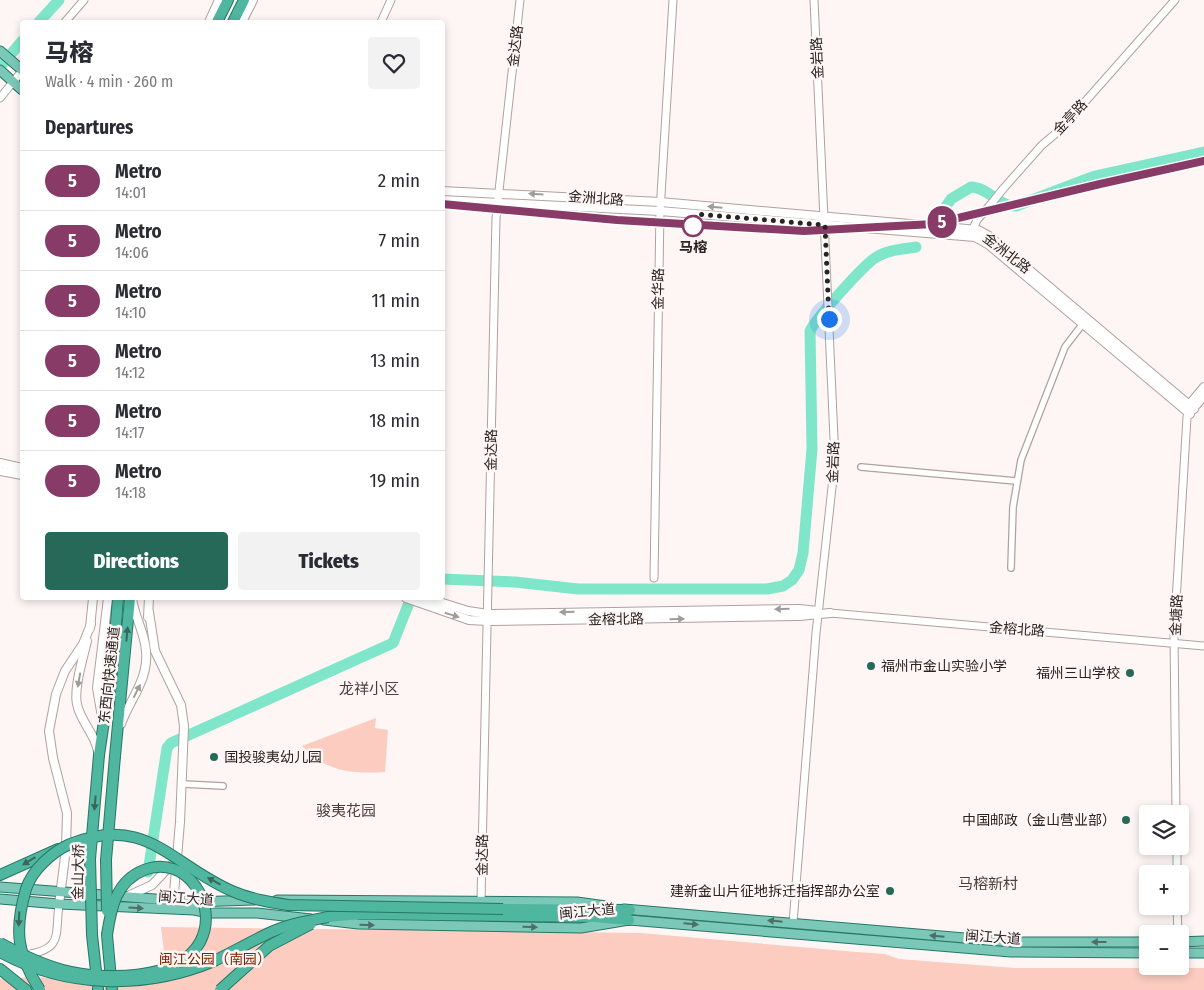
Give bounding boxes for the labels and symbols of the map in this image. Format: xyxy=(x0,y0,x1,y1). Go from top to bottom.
street label: 金达路 xyxy=(505,24,526,68)
street label: 金岩路 xyxy=(808,37,827,79)
street label: 金亭路 xyxy=(1050,96,1091,138)
street label: 金洲北路 xyxy=(567,188,624,209)
one-way arrow xyxy=(528,190,544,198)
one-way arrow xyxy=(707,203,723,211)
line badge: 5 xyxy=(926,206,958,238)
marker: 马榕 xyxy=(682,215,704,237)
street label: 金洲北路 xyxy=(979,229,1034,277)
place label: 马榕 xyxy=(679,239,708,256)
street label: 金华路 xyxy=(650,268,667,310)
your location xyxy=(817,307,842,332)
street label: 金达路 xyxy=(483,429,500,471)
street label: 金岩路 xyxy=(824,441,843,483)
street label: 金塘路 xyxy=(1167,594,1186,636)
one-way arrow xyxy=(773,605,789,613)
one-way arrow xyxy=(558,608,574,616)
one-way arrow xyxy=(445,611,460,619)
street label: 金榕北路 xyxy=(588,611,644,628)
one-way arrow xyxy=(669,614,685,622)
street label: 金榕北路 xyxy=(988,619,1045,640)
street label: 东西向快速通道 xyxy=(96,625,123,725)
one-way arrow xyxy=(123,626,131,642)
place label: 福州市金山实验小学 xyxy=(881,658,1007,675)
marker: 福州市金山实验小学 xyxy=(865,660,877,672)
place label: 福州三山学校 xyxy=(1036,665,1120,682)
marker: 福州三山学校 xyxy=(1124,667,1136,679)
one-way arrow xyxy=(75,672,83,688)
district label: 龙祥小区 xyxy=(339,680,399,698)
one-way arrow xyxy=(133,684,141,698)
place label: 国投骏夷幼儿园 xyxy=(224,749,322,766)
marker: 国投骏夷幼儿园 xyxy=(208,751,220,763)
one-way arrow xyxy=(91,796,99,812)
district label: 骏夷花园 xyxy=(316,802,376,820)
place label: 中国邮政（金山营业部） xyxy=(962,812,1116,829)
marker: 中国邮政（金山营业部） xyxy=(1120,814,1132,826)
street label: 金达路 xyxy=(474,834,491,876)
street label: 金山大桥 xyxy=(70,844,87,900)
one-way arrow xyxy=(23,857,36,866)
district label: 马榕新村 xyxy=(958,875,1018,893)
one-way arrow xyxy=(207,877,221,886)
place label: 建新金山片征地拆迁指挥部办公室 xyxy=(670,883,880,900)
marker: 建新金山片征地拆迁指挥部办公室 xyxy=(884,885,896,897)
street label: 闽江大道 xyxy=(157,888,214,909)
street label: 闽江大道 xyxy=(558,901,616,922)
one-way arrow xyxy=(128,905,144,913)
one-way arrow xyxy=(15,911,23,927)
one-way arrow xyxy=(766,917,782,925)
one-way arrow xyxy=(360,921,376,929)
one-way arrow xyxy=(684,921,700,929)
one-way arrow xyxy=(522,923,538,931)
street label: 闽江大道 xyxy=(964,927,1021,948)
one-way arrow xyxy=(928,931,944,939)
one-way arrow xyxy=(1091,938,1107,946)
park label: 闽江公园（南园） xyxy=(159,951,271,968)

